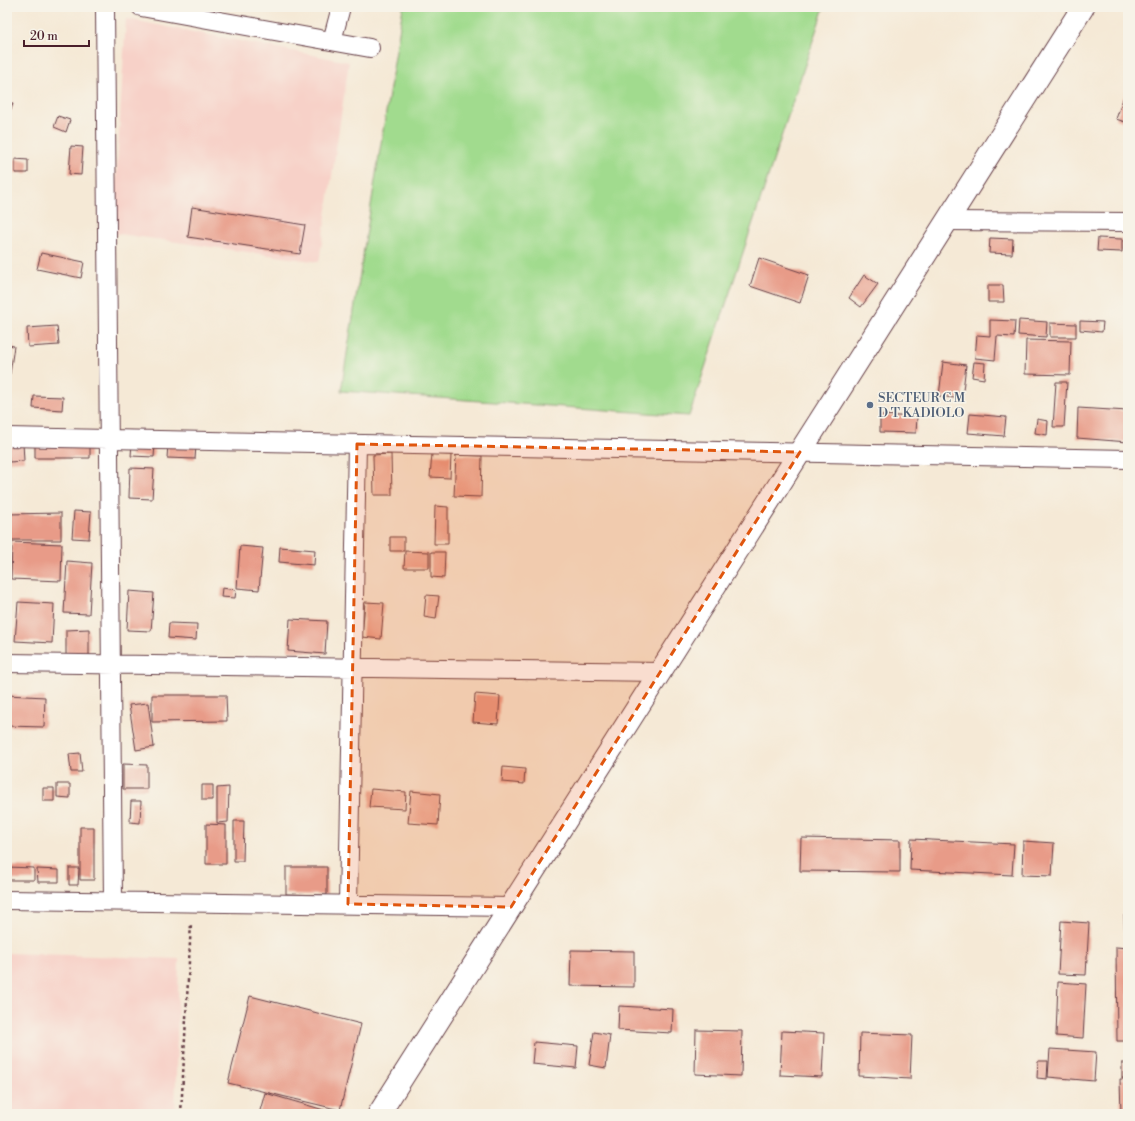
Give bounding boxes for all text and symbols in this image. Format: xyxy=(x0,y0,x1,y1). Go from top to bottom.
scale bar xyxy=(24,22,89,48)
text: 20 m xyxy=(30,29,58,44)
place label: SECTEUR C M D T KADIOLO xyxy=(878,390,966,421)
marker: SECTEUR C M D T KADIOLO xyxy=(865,400,875,410)

